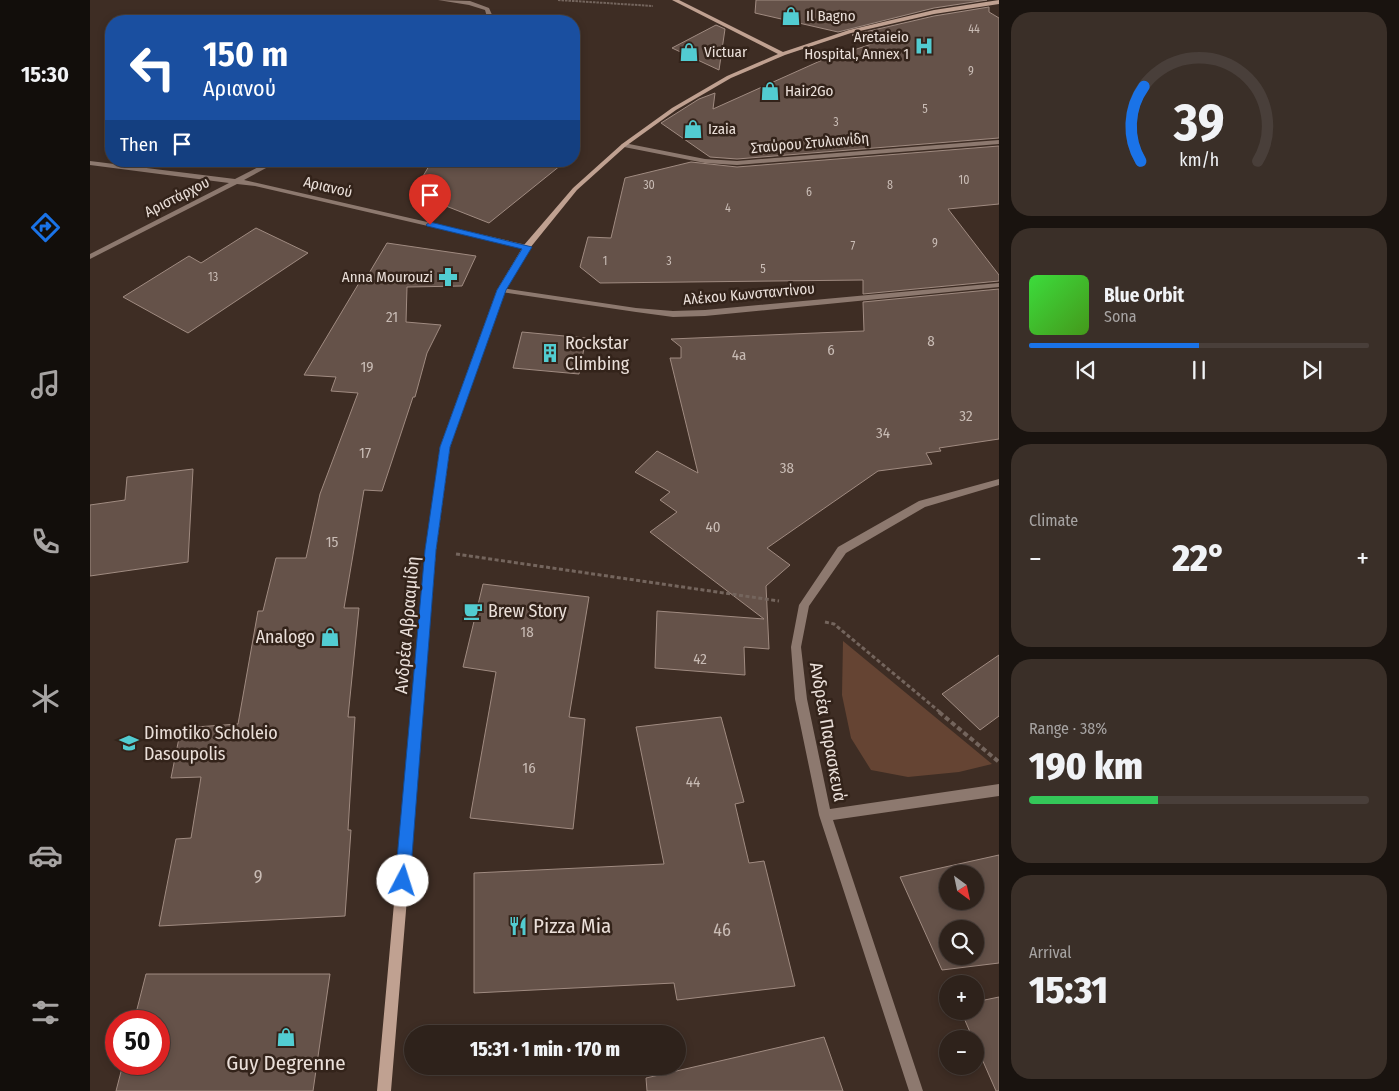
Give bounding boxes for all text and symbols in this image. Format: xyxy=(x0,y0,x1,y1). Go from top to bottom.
shop icon: Il Bagno xyxy=(780,5,802,27)
place label: Il Bagno xyxy=(806,7,856,25)
house number: 44 xyxy=(968,22,980,36)
place label: Aretaieio Hospital, Annex 1 xyxy=(804,28,909,63)
text: 150 m xyxy=(203,33,288,75)
icon: left xyxy=(120,35,185,100)
hospital icon: Aretaieio Hospital, Annex 1 xyxy=(913,35,935,57)
shop icon: Victuar xyxy=(678,41,700,63)
place label: Victuar xyxy=(704,43,748,61)
text: 15:30 xyxy=(21,61,69,88)
house number: 9 xyxy=(968,64,974,78)
text: Αριανού xyxy=(203,75,276,102)
shop icon: Hair2Go xyxy=(759,80,781,102)
place label: Hair2Go xyxy=(785,82,834,100)
text: 39 xyxy=(1172,91,1225,154)
house number: 5 xyxy=(922,102,928,116)
house number: 3 xyxy=(833,115,839,129)
shop icon: Izaia xyxy=(682,118,704,140)
place label: Izaia xyxy=(708,120,736,138)
street label: Σταύρου Στυλιανίδη xyxy=(750,129,870,157)
icon: arrive xyxy=(168,130,196,158)
text: Then xyxy=(120,133,158,156)
text: km/h xyxy=(1179,149,1219,171)
street label: Αριστάρχου xyxy=(141,173,213,221)
street label: Αριανού xyxy=(302,173,354,201)
house number: 10 xyxy=(959,173,969,187)
pin xyxy=(409,174,451,225)
house number: 30 xyxy=(643,178,655,192)
house number: 8 xyxy=(887,178,893,192)
icon: arrive xyxy=(416,181,444,209)
house number: 6 xyxy=(806,185,812,199)
house number: 4 xyxy=(725,201,731,215)
icon: directions xyxy=(28,210,63,245)
house number: 9 xyxy=(932,236,938,250)
house number: 7 xyxy=(851,239,856,253)
house number: 1 xyxy=(603,254,607,268)
house number: 3 xyxy=(666,254,672,268)
house number: 5 xyxy=(760,262,766,276)
pharmacy icon: Anna Mourouzi xyxy=(437,266,459,288)
place label: Anna Mourouzi xyxy=(342,268,433,286)
house number: 13 xyxy=(208,270,218,284)
street label: Αλέκου Κωνσταντίνου xyxy=(682,279,816,309)
text: Blue Orbit xyxy=(1104,284,1184,307)
text: Sona xyxy=(1104,307,1137,326)
house number: 21 xyxy=(386,308,398,326)
place label: Rockstar Climbing xyxy=(565,332,630,375)
house number: 8 xyxy=(927,332,935,350)
house number: 6 xyxy=(827,341,835,359)
building icon: Rockstar Climbing xyxy=(539,342,561,364)
house number: 4a xyxy=(732,346,746,364)
icon: previous xyxy=(1072,356,1100,384)
icon: pause xyxy=(1185,356,1213,384)
icon: next xyxy=(1298,356,1326,384)
house number: 19 xyxy=(360,358,374,376)
icon: music xyxy=(28,367,63,402)
house number: 32 xyxy=(959,407,973,425)
house number: 34 xyxy=(876,424,890,442)
house number: 17 xyxy=(359,444,371,462)
house number: 38 xyxy=(780,459,794,477)
text: Climate xyxy=(1029,511,1078,530)
house number: 40 xyxy=(705,518,721,536)
icon: phone xyxy=(28,524,63,559)
house number: 15 xyxy=(326,533,338,551)
text: 22° xyxy=(1172,535,1226,581)
text: − xyxy=(1029,542,1042,575)
text: + xyxy=(1356,542,1369,575)
street label: Ανδρέα Αβρααμίδη xyxy=(390,555,424,695)
cafe icon: Brew Story xyxy=(462,600,484,622)
place label: Brew Story xyxy=(488,600,567,622)
house number: 18 xyxy=(520,623,534,641)
place label: Analogo xyxy=(256,626,315,648)
shop icon: Analogo xyxy=(319,626,341,648)
house number: 42 xyxy=(693,650,707,668)
street label: Ανδρέα Παρασκευά xyxy=(805,661,851,803)
icon: climate xyxy=(28,681,63,716)
text: Range · 38% xyxy=(1029,719,1107,738)
place label: Dimotiko Scholeio Dasoupolis xyxy=(144,722,278,765)
school or university icon: Dimotiko Scholeio Dasoupolis xyxy=(118,732,140,754)
text: 190 km xyxy=(1029,743,1143,789)
house number: 16 xyxy=(522,759,536,777)
house number: 44 xyxy=(686,773,700,791)
icon: car xyxy=(28,838,63,873)
position arrow xyxy=(376,854,428,906)
north arrow xyxy=(939,865,984,910)
map controls xyxy=(939,865,984,1075)
house number: 9 xyxy=(254,866,262,888)
place label: Pizza Mia xyxy=(533,913,611,939)
restaurant icon: Pizza Mia xyxy=(507,915,529,937)
house number: 46 xyxy=(713,919,731,941)
button: search xyxy=(939,920,984,965)
text: Arrival xyxy=(1029,943,1071,962)
text: 15:31 xyxy=(1029,967,1108,1013)
button: + xyxy=(939,975,984,1020)
icon: filters xyxy=(28,995,63,1030)
speed limit sign: 50 xyxy=(105,1010,170,1075)
shop icon: Guy Degrenne xyxy=(275,1026,297,1048)
button: − xyxy=(939,1030,984,1075)
text: 15:31 · 1 min · 170 m xyxy=(470,1038,620,1061)
place label: Guy Degrenne xyxy=(226,1050,346,1076)

